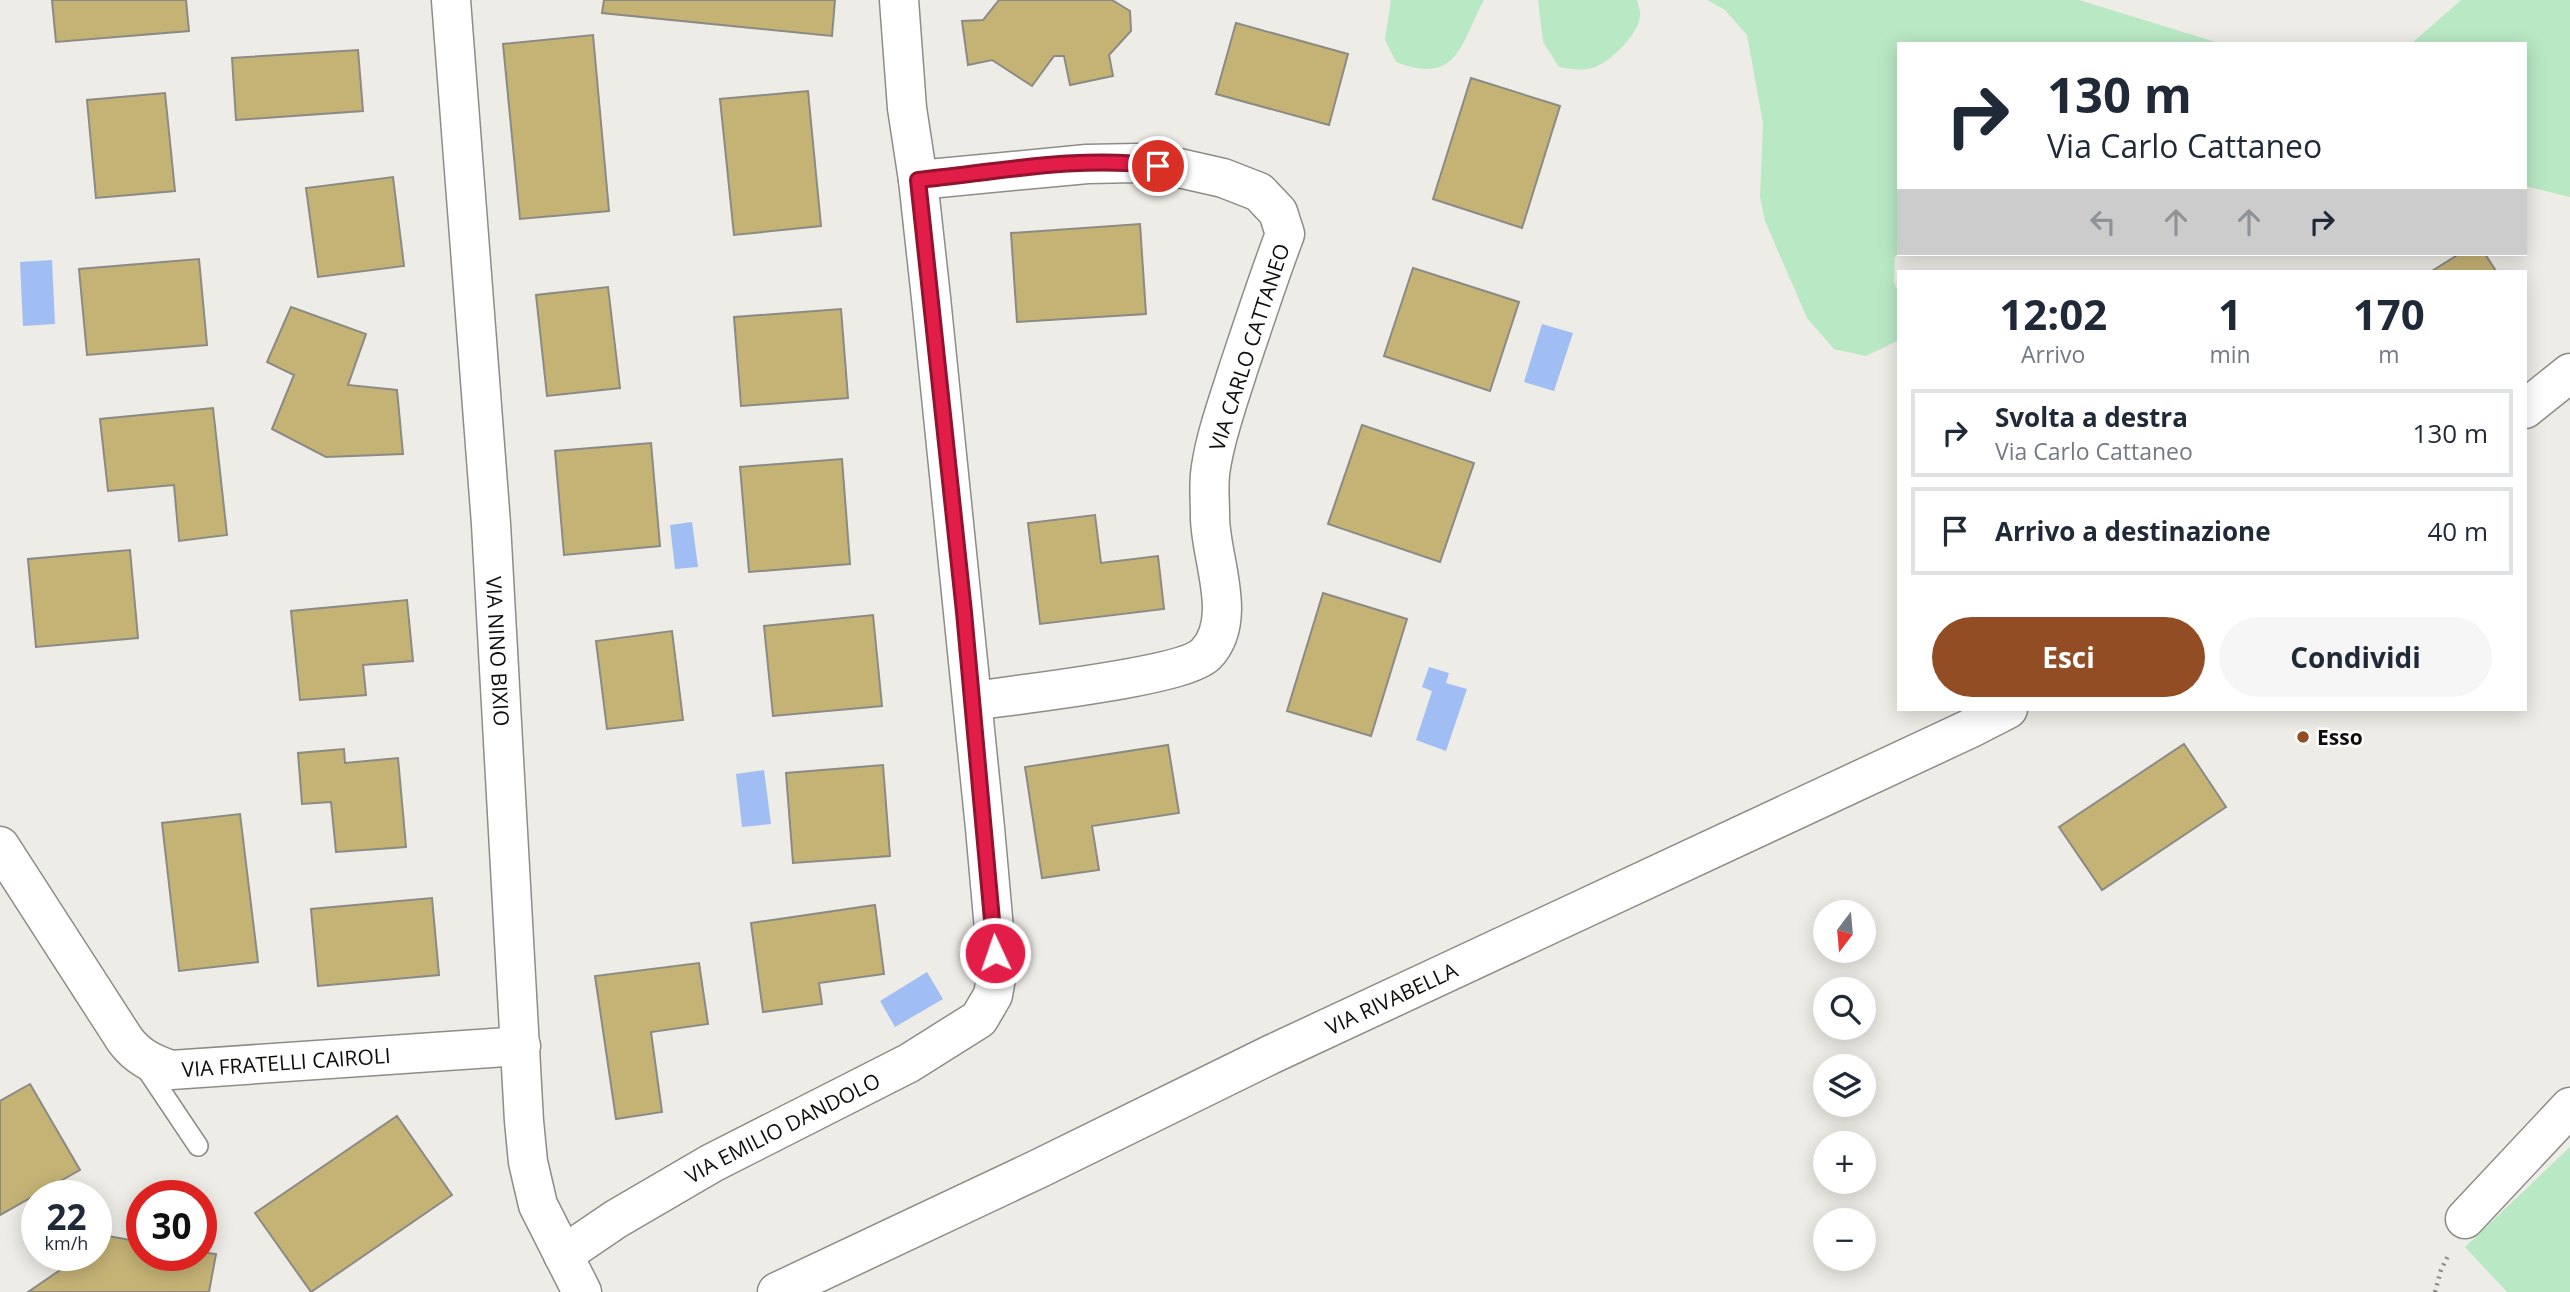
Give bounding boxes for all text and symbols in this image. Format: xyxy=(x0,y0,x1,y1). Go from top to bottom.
text: 130 m xyxy=(2047,61,2192,127)
icon: right xyxy=(1932,70,2023,161)
text: Via Carlo Cattaneo xyxy=(2047,124,2322,167)
pin xyxy=(1128,136,1188,196)
icon: arrive xyxy=(1139,147,1177,185)
icon: left xyxy=(2084,203,2122,241)
icon: ahead xyxy=(2157,203,2195,241)
icon: ahead xyxy=(2230,203,2268,241)
icon: right xyxy=(2303,203,2341,241)
street label: VIA CARLO CATTANEO xyxy=(1202,240,1296,454)
text: 12:02 xyxy=(1999,285,2107,342)
text: 1 xyxy=(2218,285,2242,342)
text: 170 xyxy=(2353,285,2425,342)
text: Arrivo xyxy=(2021,338,2085,370)
text: min xyxy=(2209,338,2251,370)
text: m xyxy=(2378,338,2399,370)
text: Svolta a destra xyxy=(1995,399,2188,435)
icon: right xyxy=(1936,414,1974,452)
text: 130 m xyxy=(2413,415,2488,451)
text: Via Carlo Cattaneo xyxy=(1995,435,2193,467)
icon: arrive xyxy=(1936,512,1974,550)
text: Arrivo a destinazione xyxy=(1995,513,2271,549)
text: 40 m xyxy=(2427,513,2488,549)
street label: VIA NINO BIXIO xyxy=(480,575,516,727)
button: Esci xyxy=(1932,617,2205,697)
button: Condividi xyxy=(2219,617,2492,697)
place label: Esso xyxy=(2317,723,2363,751)
marker: Esso xyxy=(2295,729,2311,745)
north arrow xyxy=(1813,900,1876,962)
map controls xyxy=(1813,900,1876,1271)
position arrow xyxy=(958,916,1032,990)
street label: VIA RIVABELLA xyxy=(1321,955,1462,1041)
button: search xyxy=(1813,977,1876,1040)
street label: VIA FRATELLI CAIROLI xyxy=(181,1041,391,1083)
button: layers xyxy=(1813,1054,1876,1117)
street label: VIA EMILIO DANDOLO xyxy=(680,1066,885,1190)
button: + xyxy=(1813,1131,1876,1194)
speed limit sign: 30 xyxy=(126,1180,217,1271)
text: 22 xyxy=(46,1193,87,1240)
button: − xyxy=(1813,1208,1876,1271)
text: km/h xyxy=(45,1231,88,1255)

